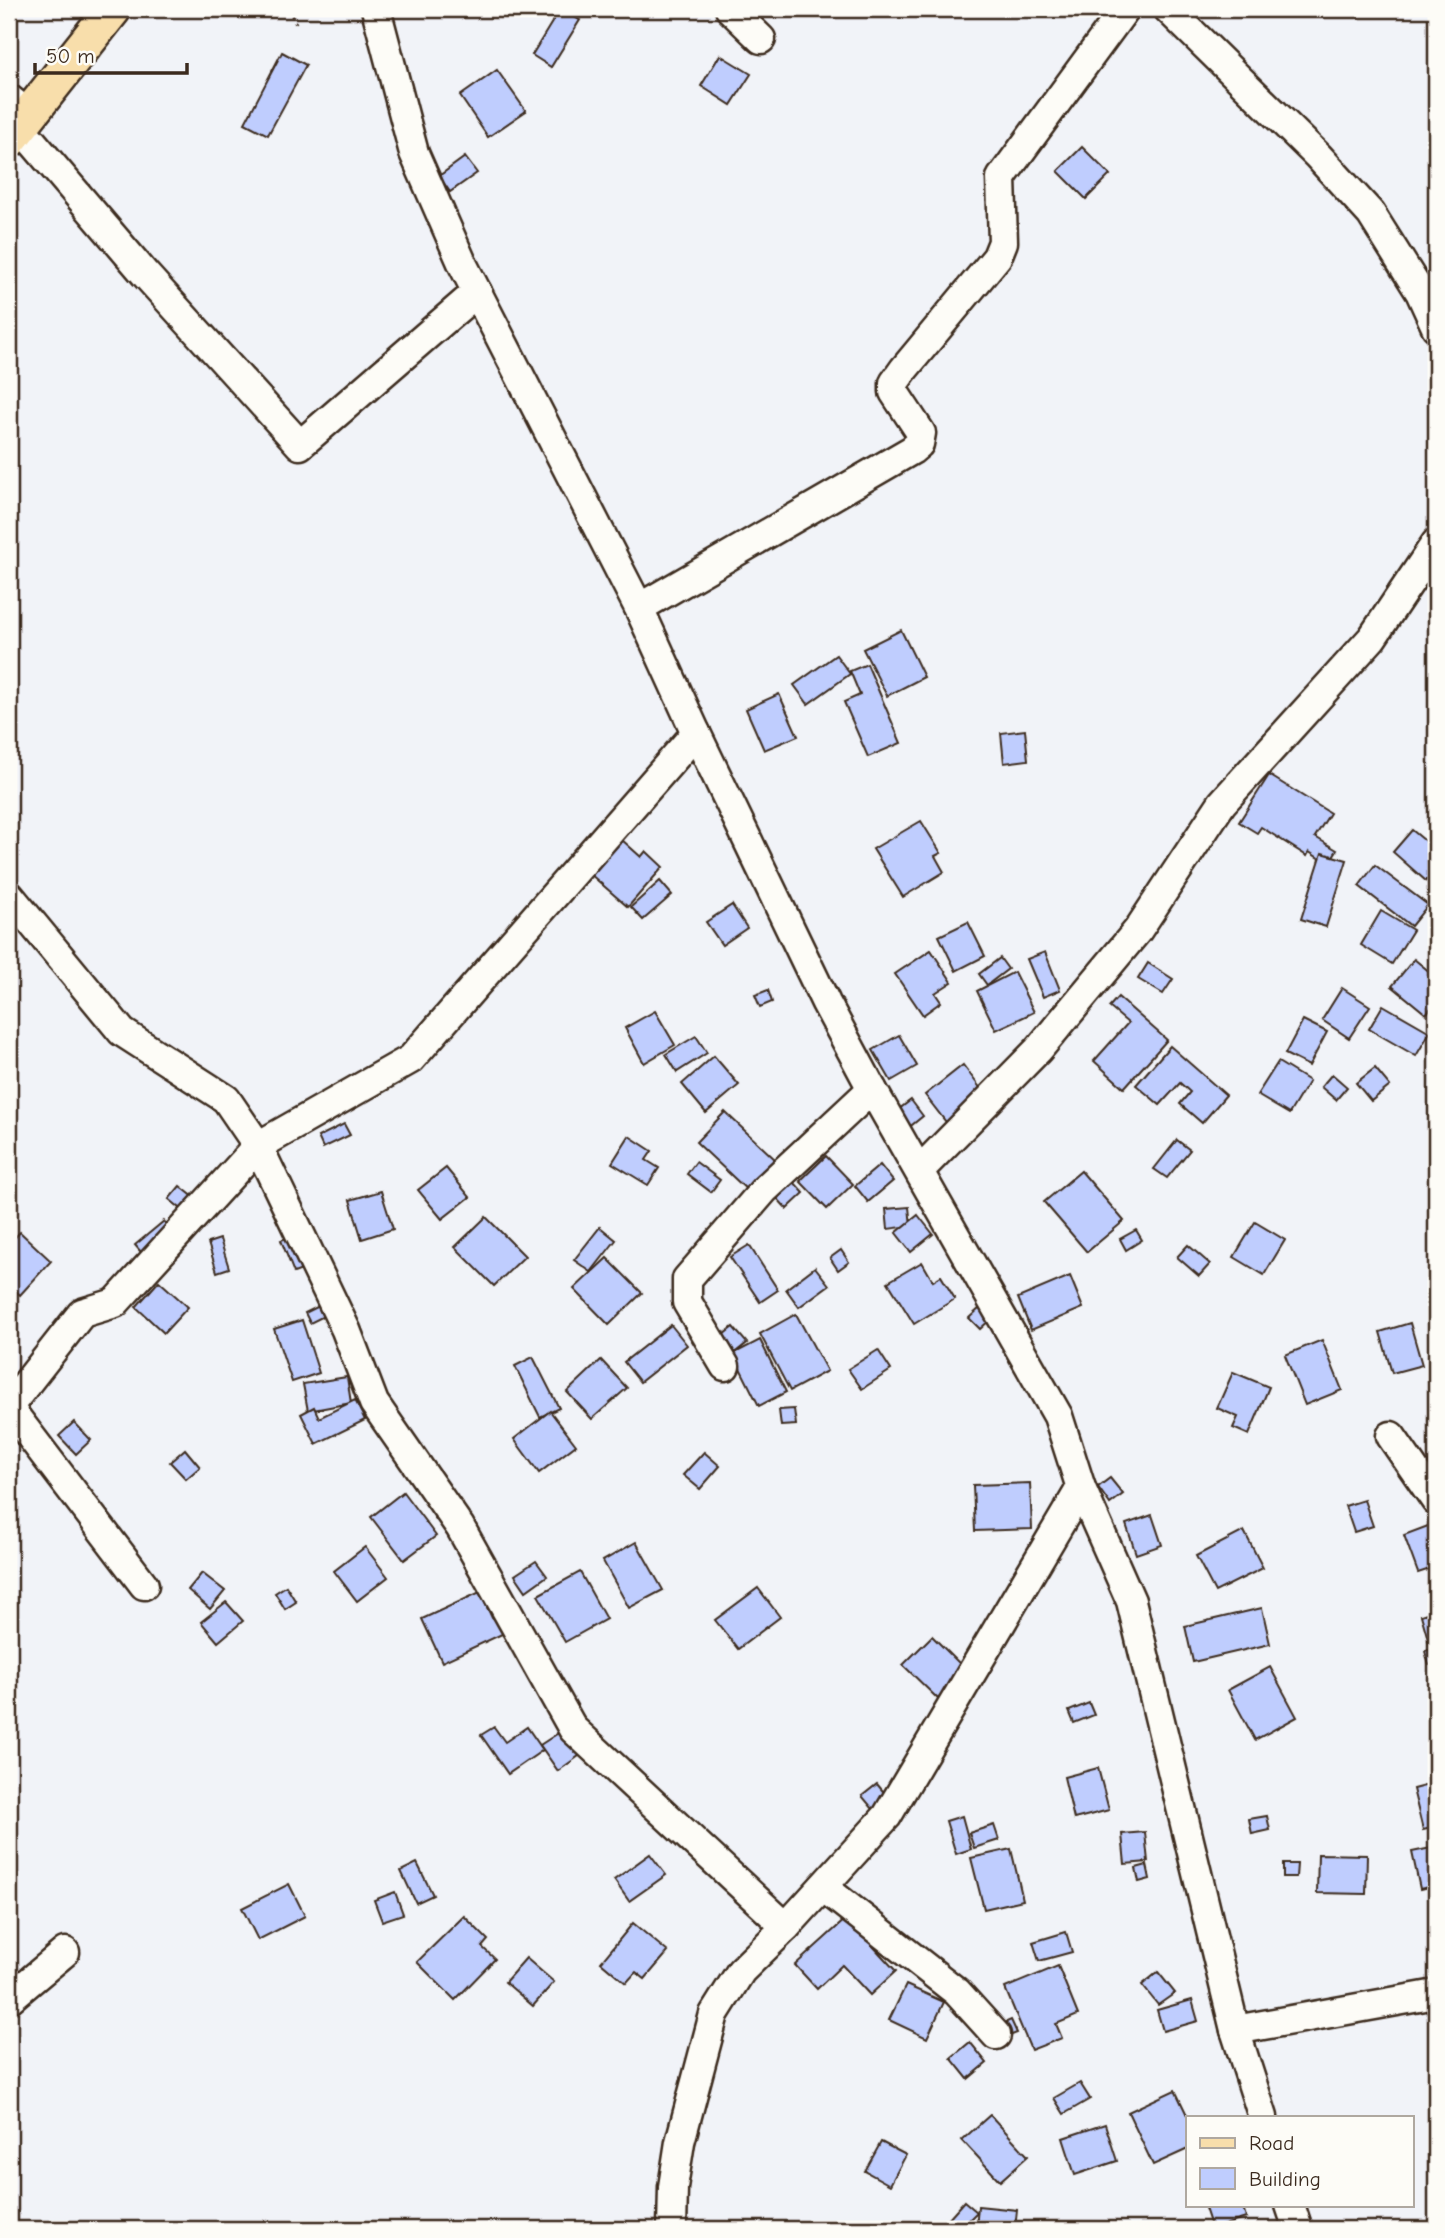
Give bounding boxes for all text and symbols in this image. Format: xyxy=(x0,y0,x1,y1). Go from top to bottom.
scale bar xyxy=(35,32,187,76)
text: 50 m xyxy=(46,44,95,68)
legend xyxy=(1186,2116,1414,2206)
text: Road xyxy=(1249,2131,1294,2155)
text: Building xyxy=(1249,2167,1321,2191)

